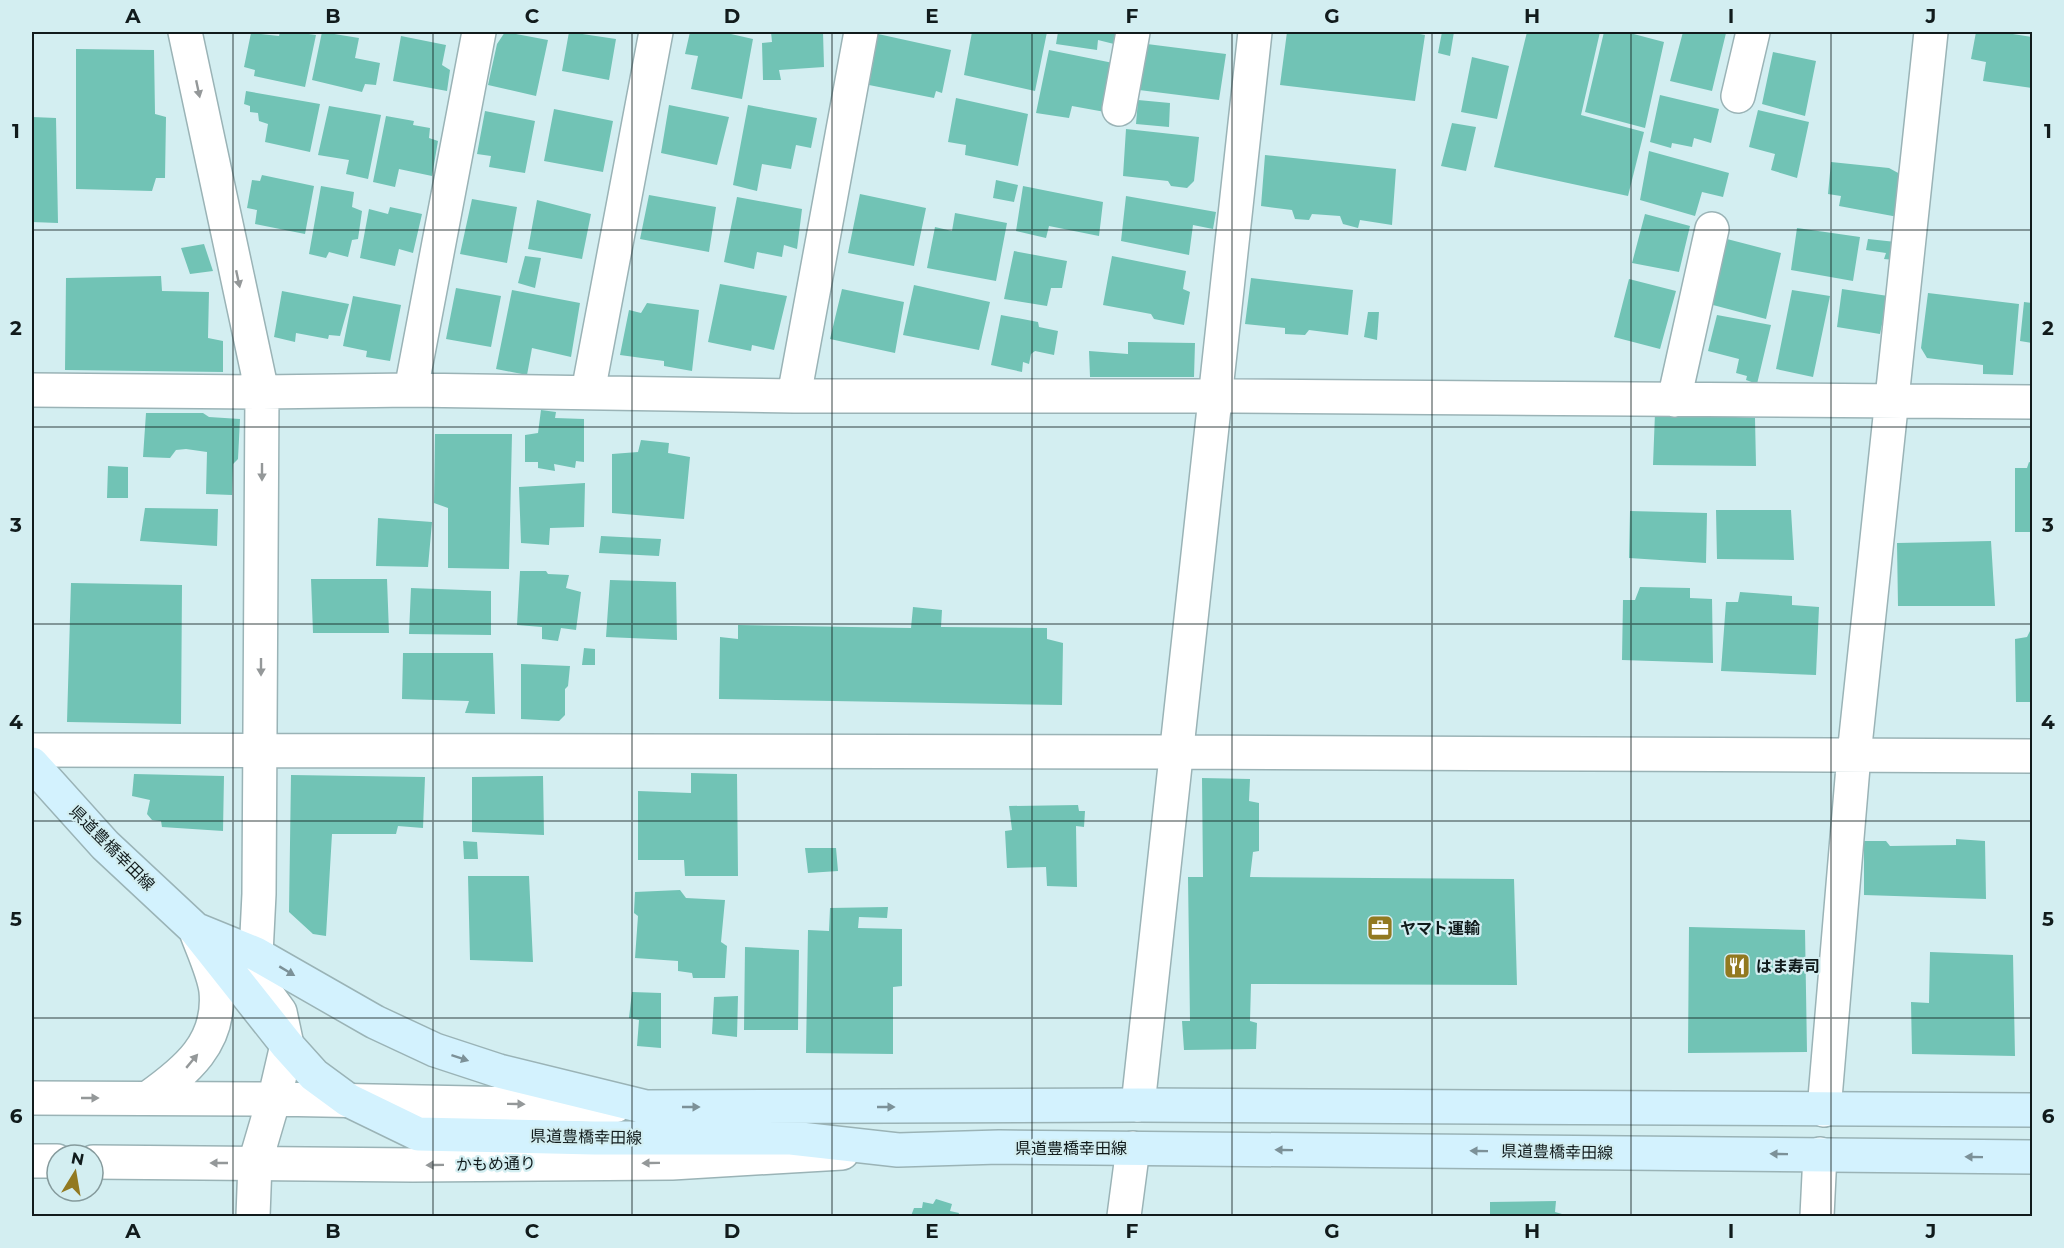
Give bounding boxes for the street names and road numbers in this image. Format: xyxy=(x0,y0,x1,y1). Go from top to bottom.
street label: 県道豊橋幸田線 xyxy=(66,802,158,894)
street label: 県道豊橋幸田線 xyxy=(530,1127,642,1147)
street label: 県道豊橋幸田線 xyxy=(1015,1139,1127,1158)
street label: 県道豊橋幸田線 xyxy=(1501,1142,1613,1162)
street label: かもめ通り xyxy=(456,1154,536,1174)

